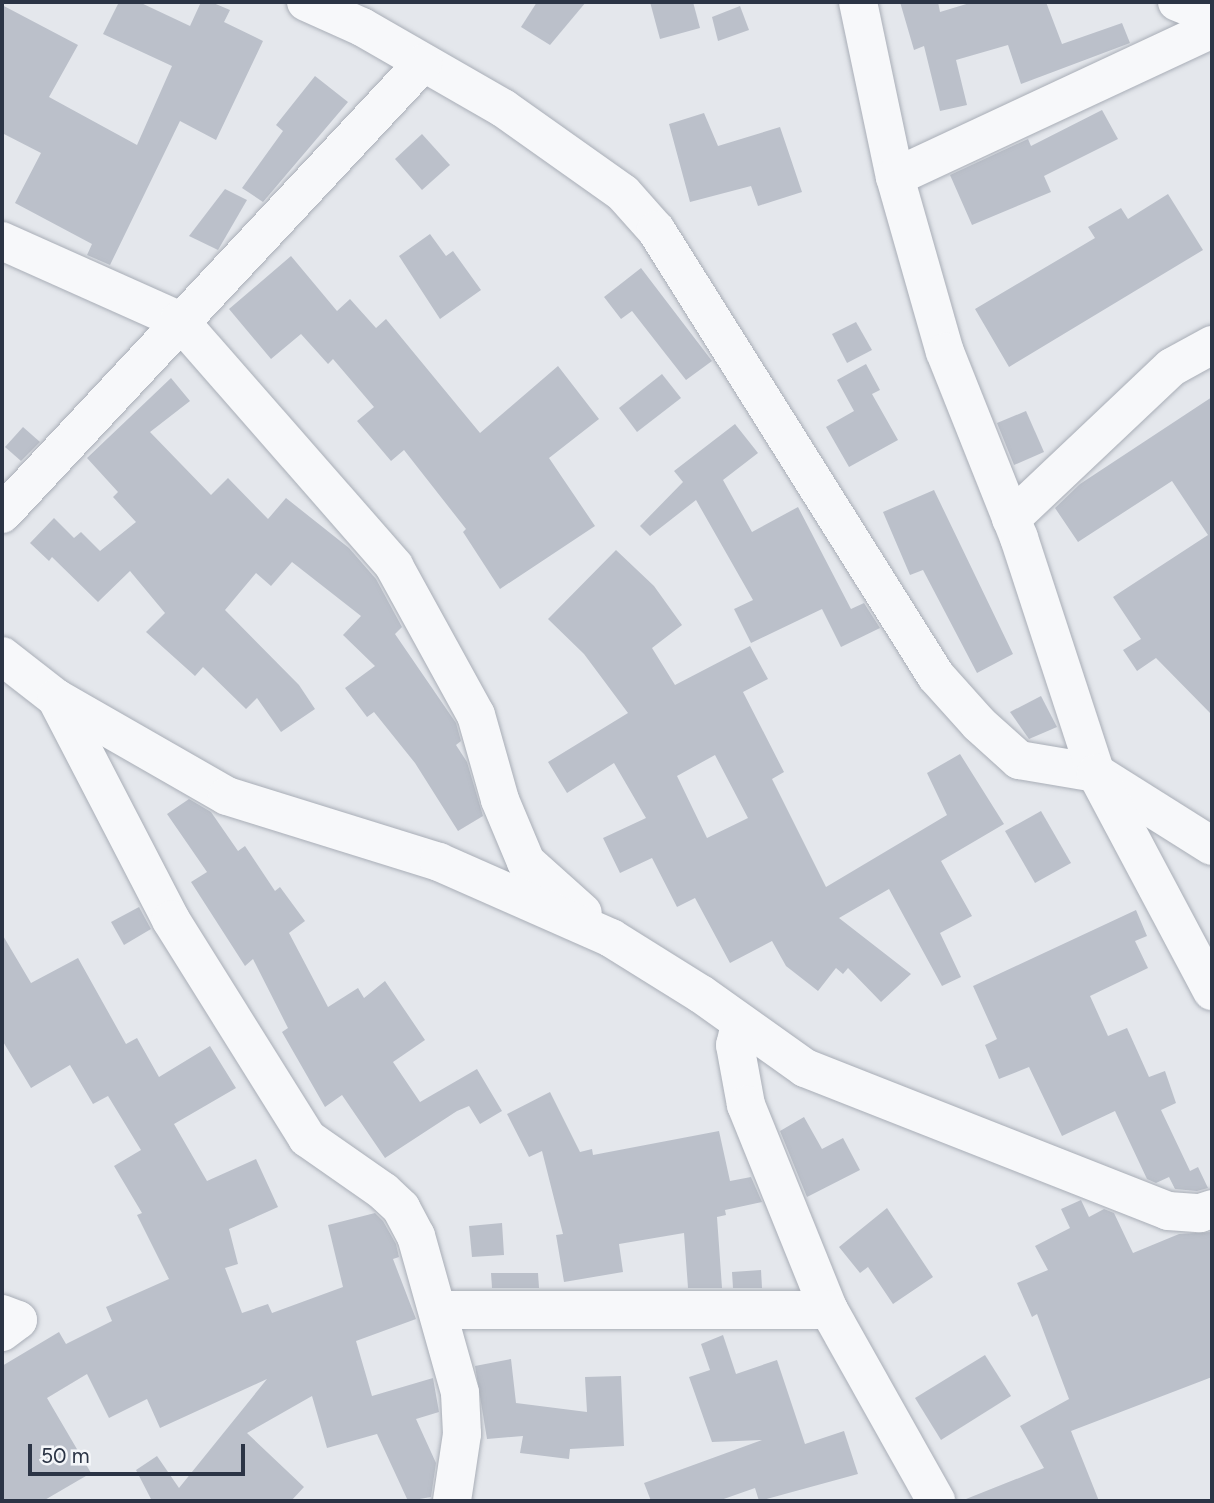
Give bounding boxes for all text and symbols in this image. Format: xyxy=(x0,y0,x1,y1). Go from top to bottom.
scale bar xyxy=(32,1430,248,1474)
text: 50 m xyxy=(41,1443,90,1468)

